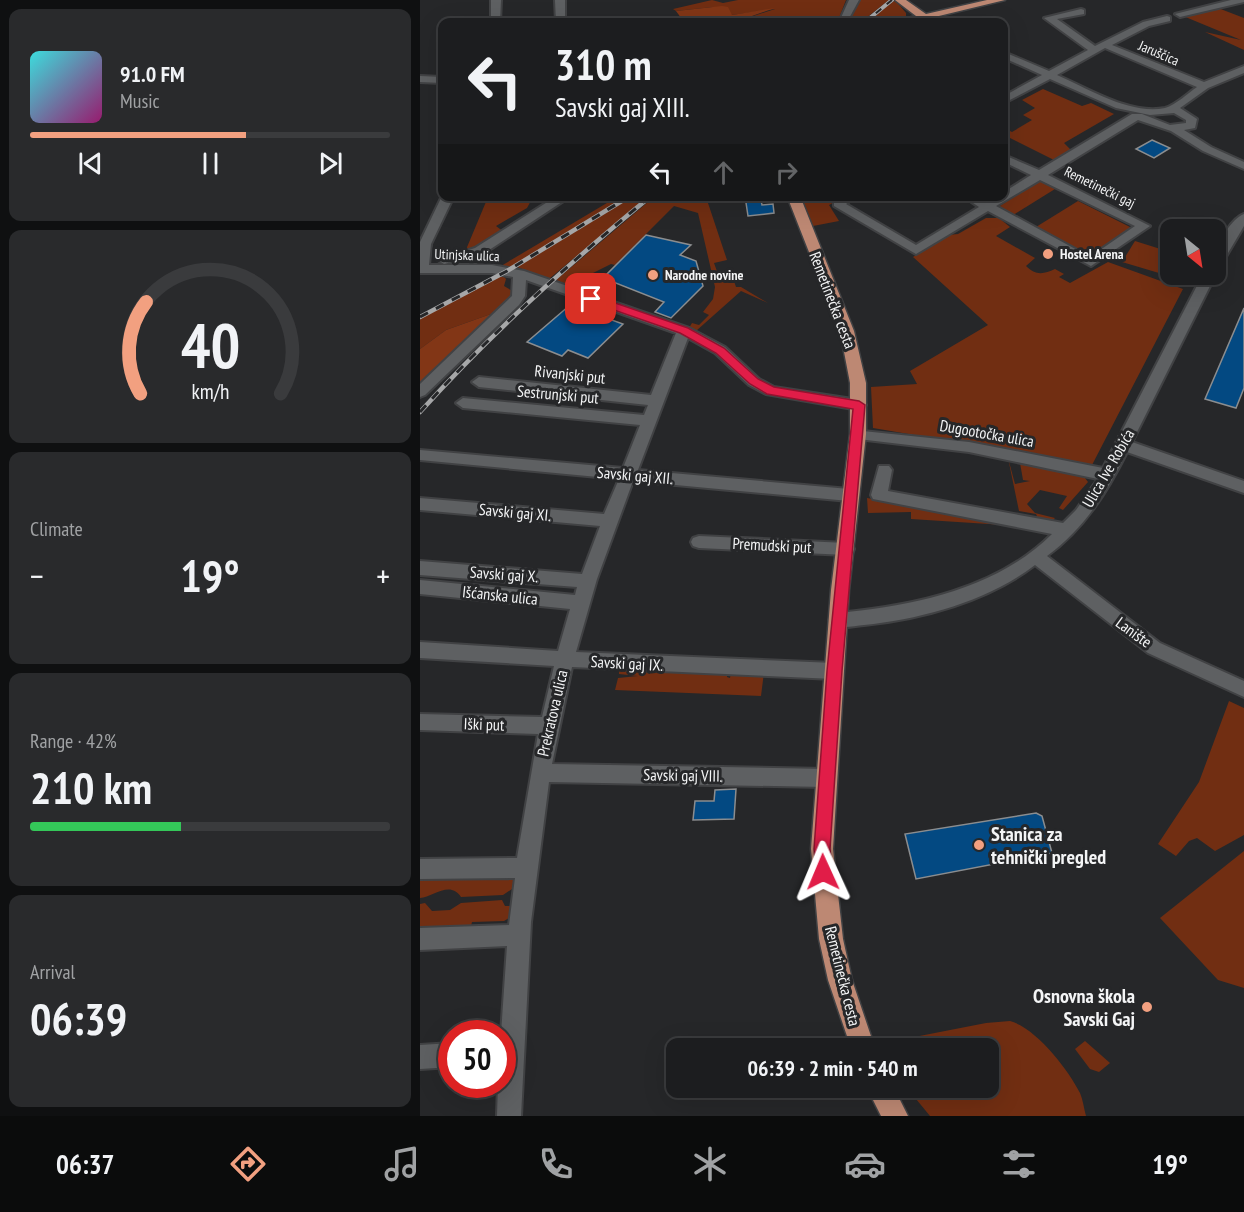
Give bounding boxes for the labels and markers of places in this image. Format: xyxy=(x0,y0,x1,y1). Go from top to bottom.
place label: Hostel Arena xyxy=(1060,245,1124,263)
marker: Hostel Arena xyxy=(1041,247,1055,261)
place label: Narodne novine xyxy=(665,266,743,284)
marker: Narodne novine xyxy=(646,268,660,282)
pin xyxy=(565,273,616,324)
place label: Stanica za tehnički pregled xyxy=(991,821,1106,870)
marker: Stanica za tehnički pregled xyxy=(972,838,986,852)
place label: Osnovna škola Savski Gaj xyxy=(1033,983,1135,1032)
marker: Osnovna škola Savski Gaj xyxy=(1140,1000,1154,1014)

